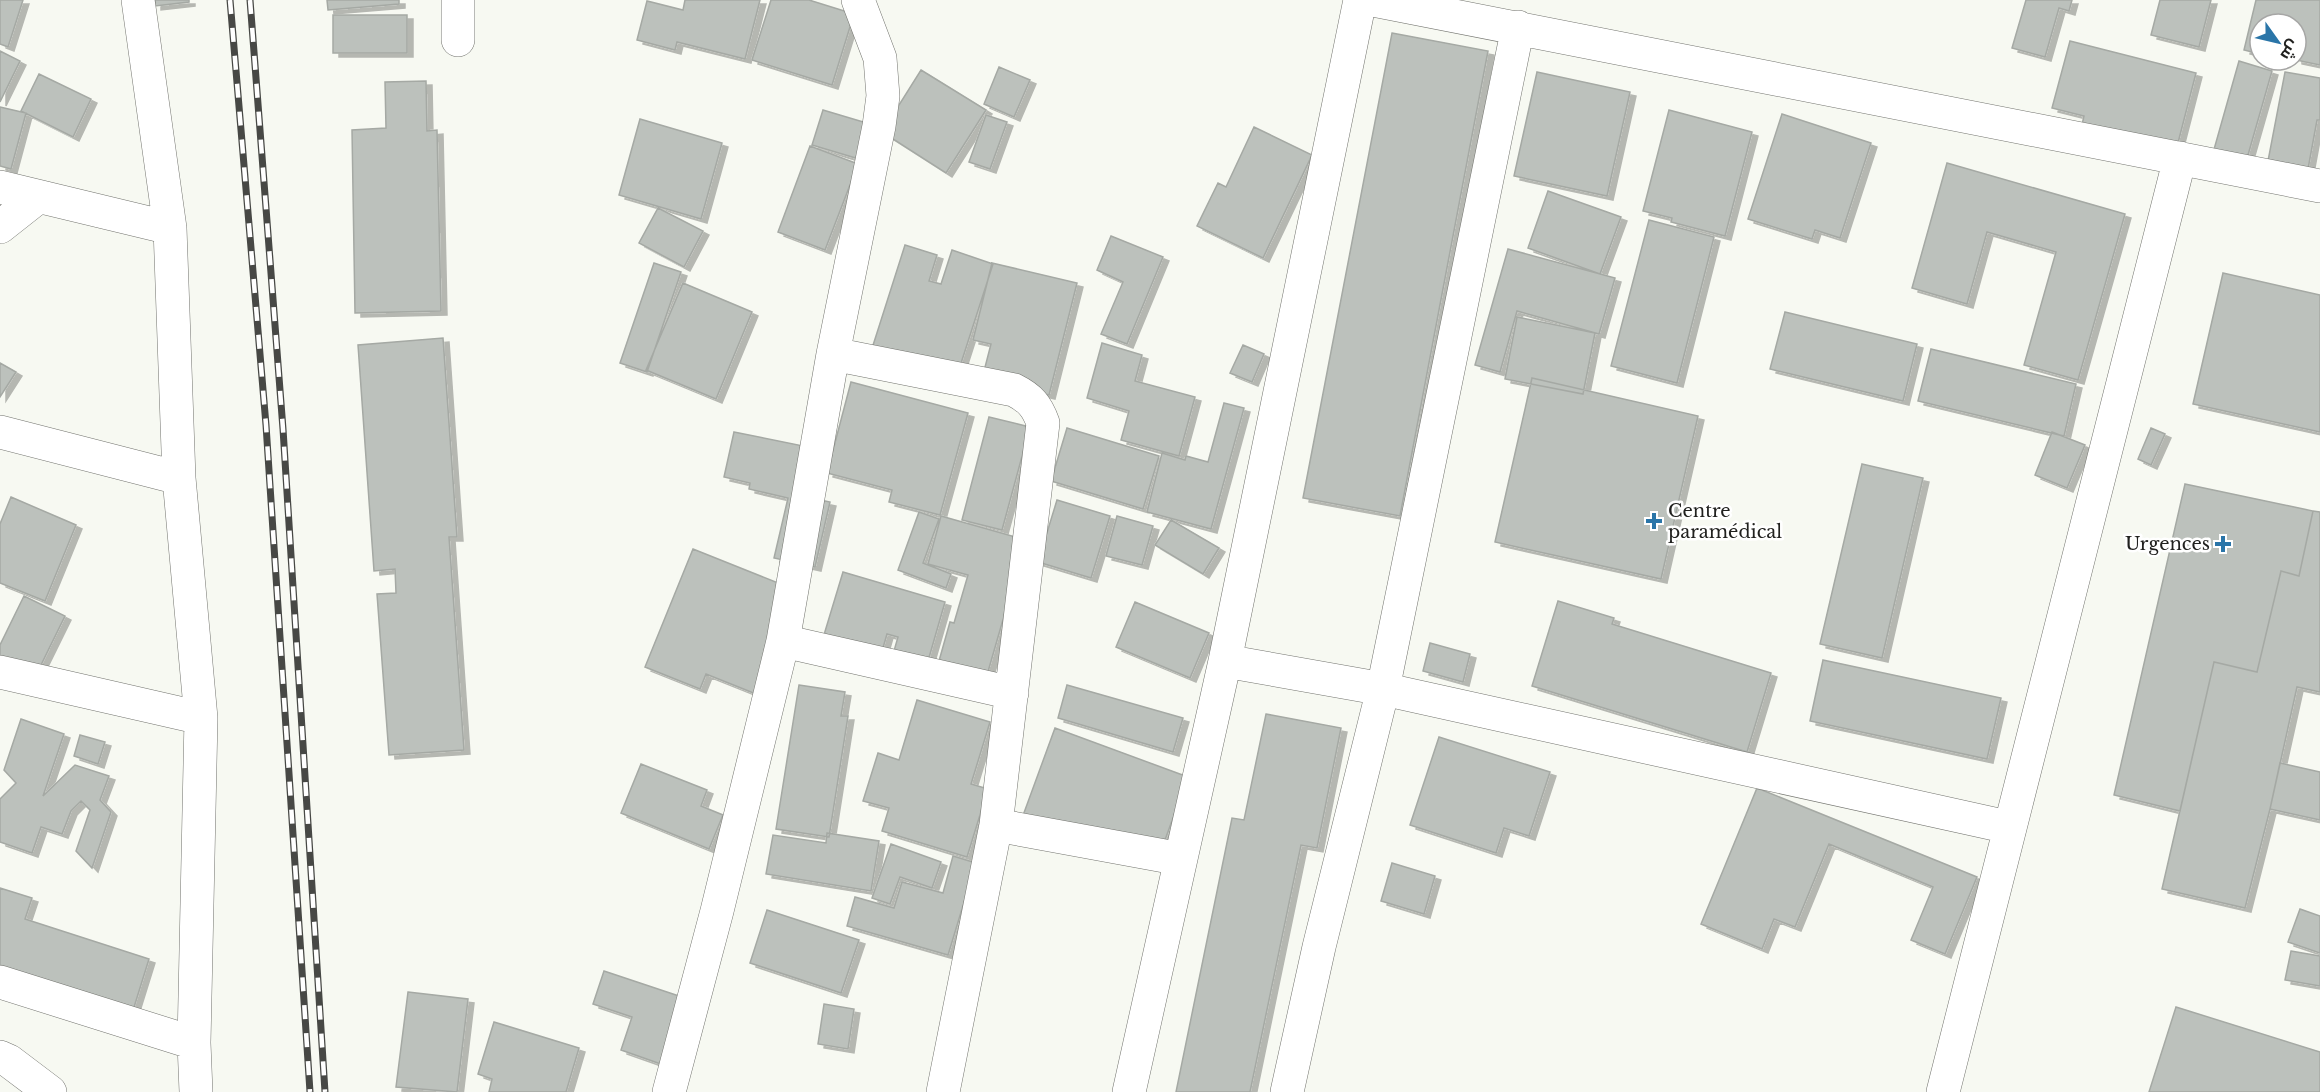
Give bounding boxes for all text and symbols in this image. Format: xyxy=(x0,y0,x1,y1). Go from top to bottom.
north arrow xyxy=(2248,12,2308,72)
text: ش xyxy=(2276,36,2304,64)
place label: Centre paramédical xyxy=(1668,500,1782,543)
marker: Centre paramédical xyxy=(1645,512,1663,530)
place label: Urgences xyxy=(2125,533,2210,555)
marker: Urgences xyxy=(2214,535,2232,553)

